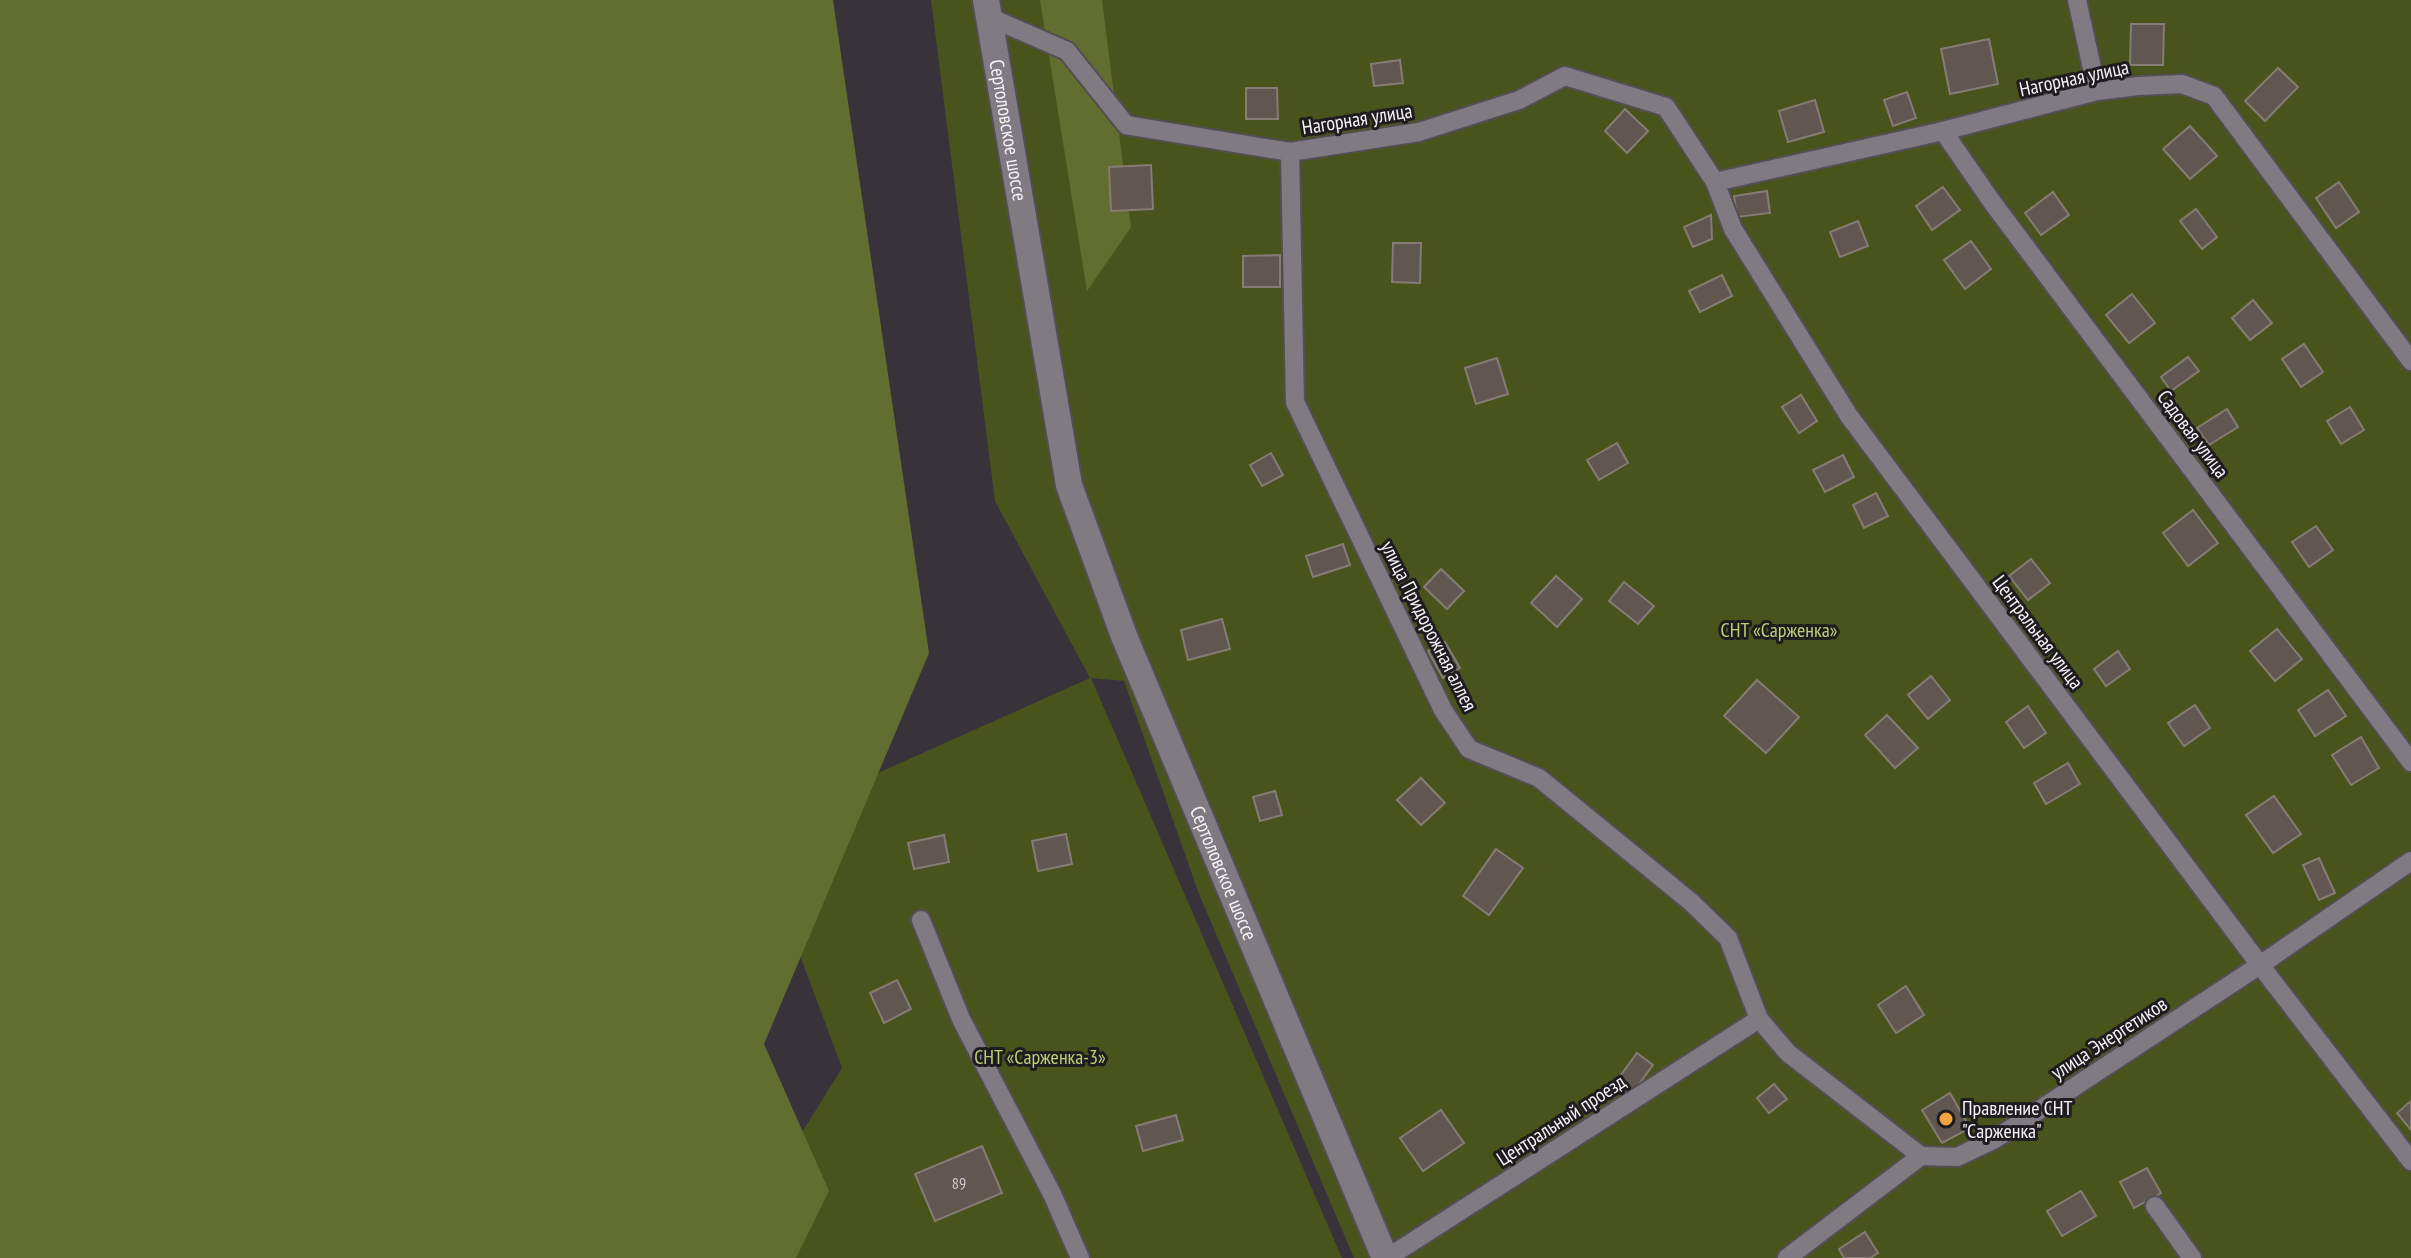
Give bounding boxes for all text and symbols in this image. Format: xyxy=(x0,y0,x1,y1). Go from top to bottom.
street label: Нагорная улица xyxy=(2017,54,2131,102)
street label: Сертоловское шоссе xyxy=(983,57,1033,203)
street label: Нагорная улица xyxy=(1300,97,1414,141)
street label: Садовая улица xyxy=(2151,385,2235,483)
street label: улица Придорожная аллея xyxy=(1375,537,1483,715)
street label: Центральная улица xyxy=(1987,570,2089,694)
park label: СНТ «Сарженка» xyxy=(1721,617,1838,643)
street label: Сертоловское шоссе xyxy=(1184,802,1263,944)
street label: улица Энергетиков xyxy=(2046,991,2172,1085)
park label: СНТ «Сарженка-3» xyxy=(974,1044,1106,1070)
street label: Центральный проезд xyxy=(1491,1068,1631,1171)
place label: Правление СНТ "Сарженка" xyxy=(1962,1095,2073,1144)
marker: Правление СНТ "Сарженка" xyxy=(1937,1110,1955,1128)
house number: 89 xyxy=(952,1173,966,1193)

